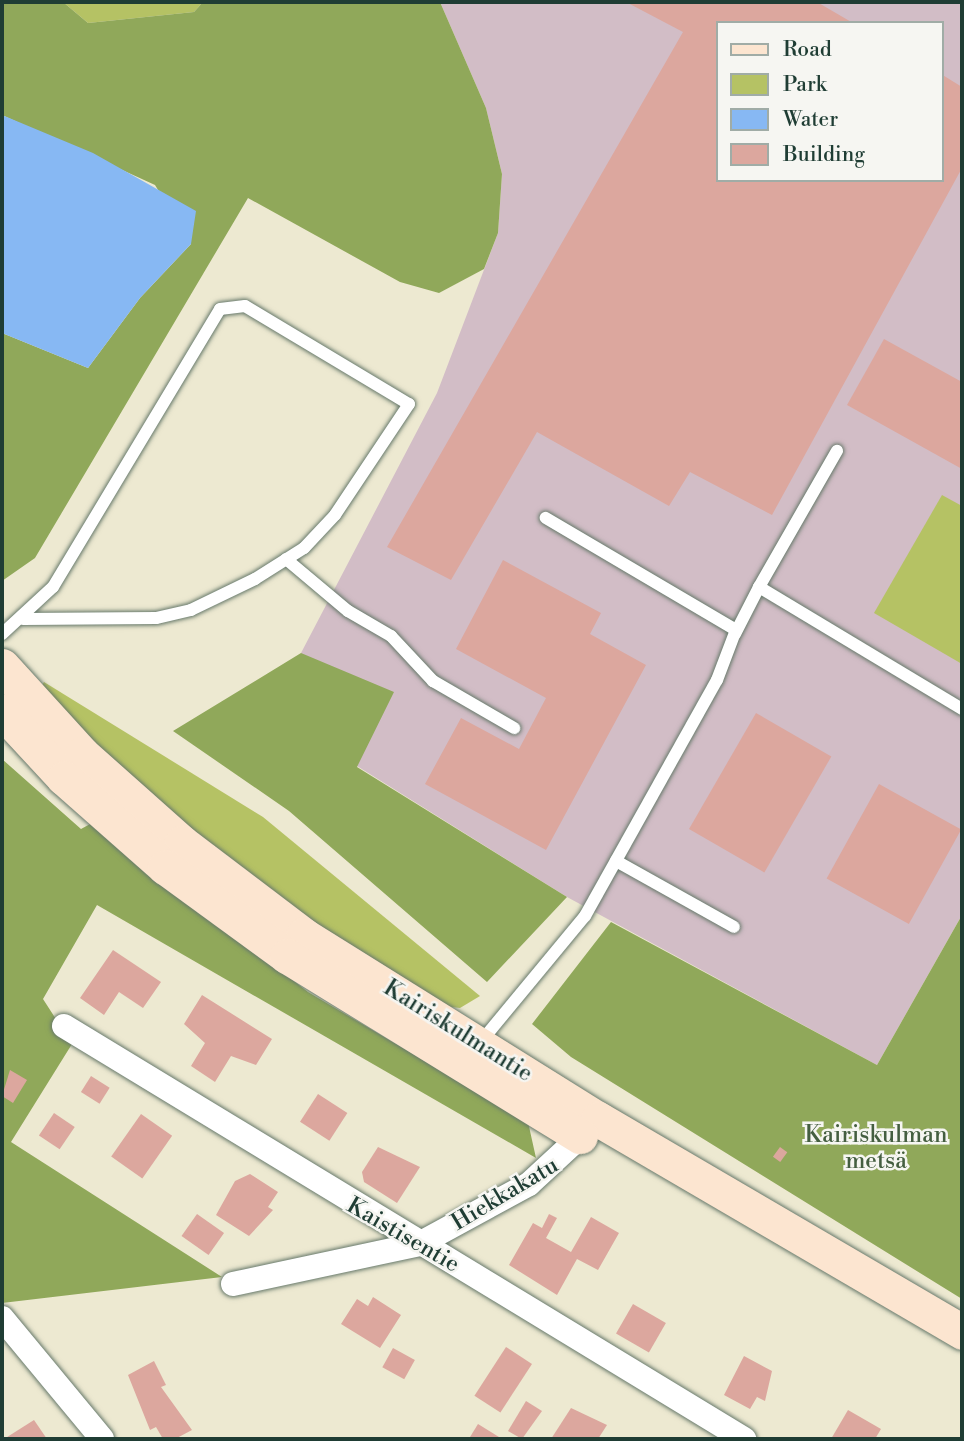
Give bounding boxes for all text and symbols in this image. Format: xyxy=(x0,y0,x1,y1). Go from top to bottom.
legend xyxy=(716,21,943,182)
text: Road xyxy=(783,37,832,63)
text: Park xyxy=(783,72,827,98)
text: Water xyxy=(783,107,838,133)
text: Building xyxy=(783,142,865,168)
street label: Kairiskulmantie xyxy=(378,974,538,1088)
park label: Kairiskulman metsä xyxy=(804,1121,948,1175)
street label: Hiekkakatu xyxy=(447,1151,563,1237)
street label: Kaistisentie xyxy=(342,1192,464,1278)

